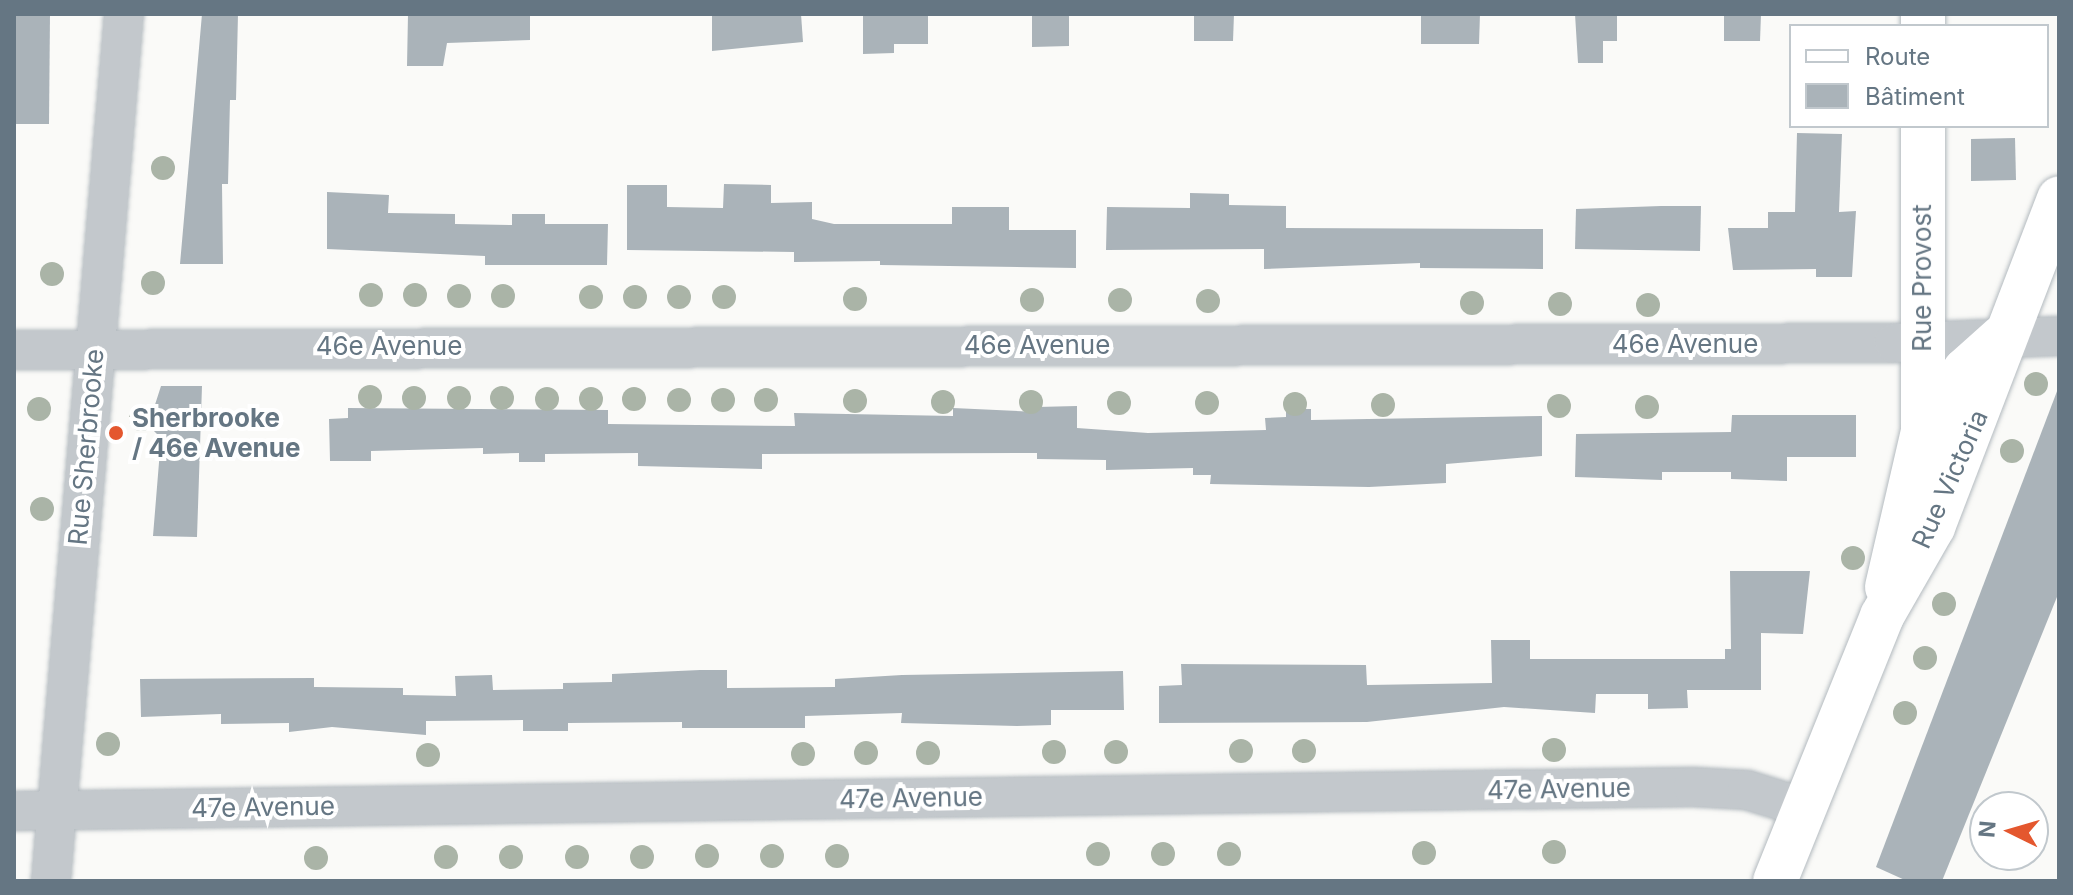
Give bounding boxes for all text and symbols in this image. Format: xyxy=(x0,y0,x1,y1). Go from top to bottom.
legend xyxy=(1789,24,2049,128)
text: Route xyxy=(1865,42,1930,71)
text: Bâtiment xyxy=(1865,82,1965,111)
street label: Rue Provost xyxy=(1906,204,1938,352)
street label: 46e Avenue xyxy=(1612,328,1758,360)
street label: 46e Avenue xyxy=(964,329,1110,361)
street label: 46e Avenue xyxy=(316,330,462,362)
street label: Rue Sherbrooke xyxy=(62,347,110,547)
place label: Sherbrooke / 46e Avenue xyxy=(132,402,300,464)
street label: Rue Victoria xyxy=(1906,405,1994,553)
marker: Sherbrooke / 46e Avenue xyxy=(107,424,125,442)
street label: 47e Avenue xyxy=(1487,772,1631,806)
street label: 47e Avenue xyxy=(839,781,983,815)
street label: 47e Avenue xyxy=(191,790,335,824)
north arrow xyxy=(1969,791,2049,871)
text: N xyxy=(1973,820,2001,839)

